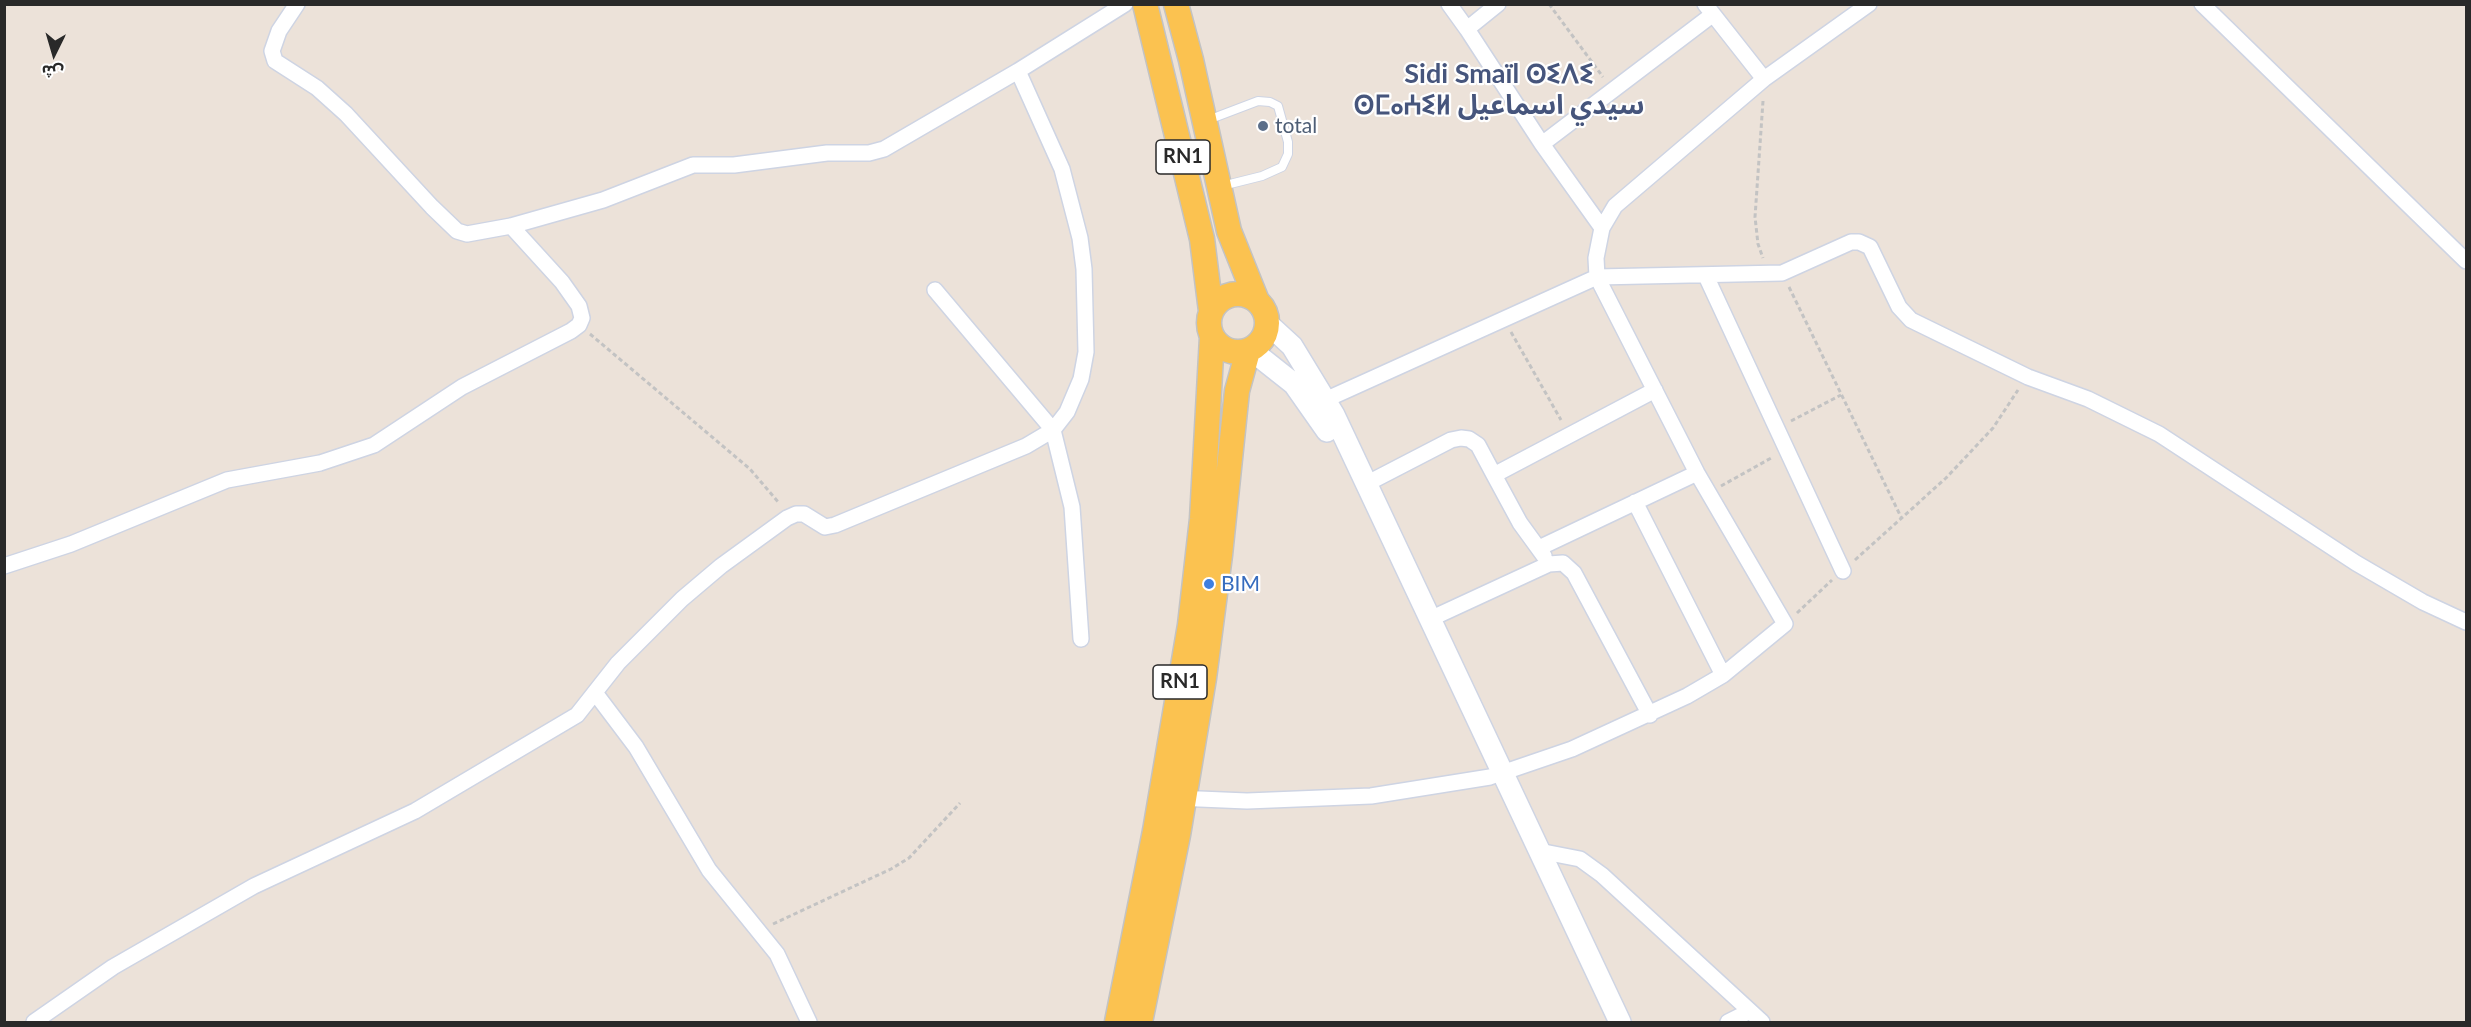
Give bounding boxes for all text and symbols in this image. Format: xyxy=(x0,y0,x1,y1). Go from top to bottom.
north arrow xyxy=(24,24,84,84)
district label: Sidi Smaïl ⵙⵉⴷⵉ ⵙⵎⴰⵄⵉⵍ سيدي اسماعيل xyxy=(1354,58,1644,121)
text: ش xyxy=(41,62,64,83)
place label: total xyxy=(1275,113,1317,139)
marker: total xyxy=(1256,119,1270,133)
road number: RN1 xyxy=(1156,140,1210,174)
place label: BIM xyxy=(1221,571,1260,597)
marker: BIM xyxy=(1202,577,1216,591)
road number: RN1 xyxy=(1153,665,1207,699)

